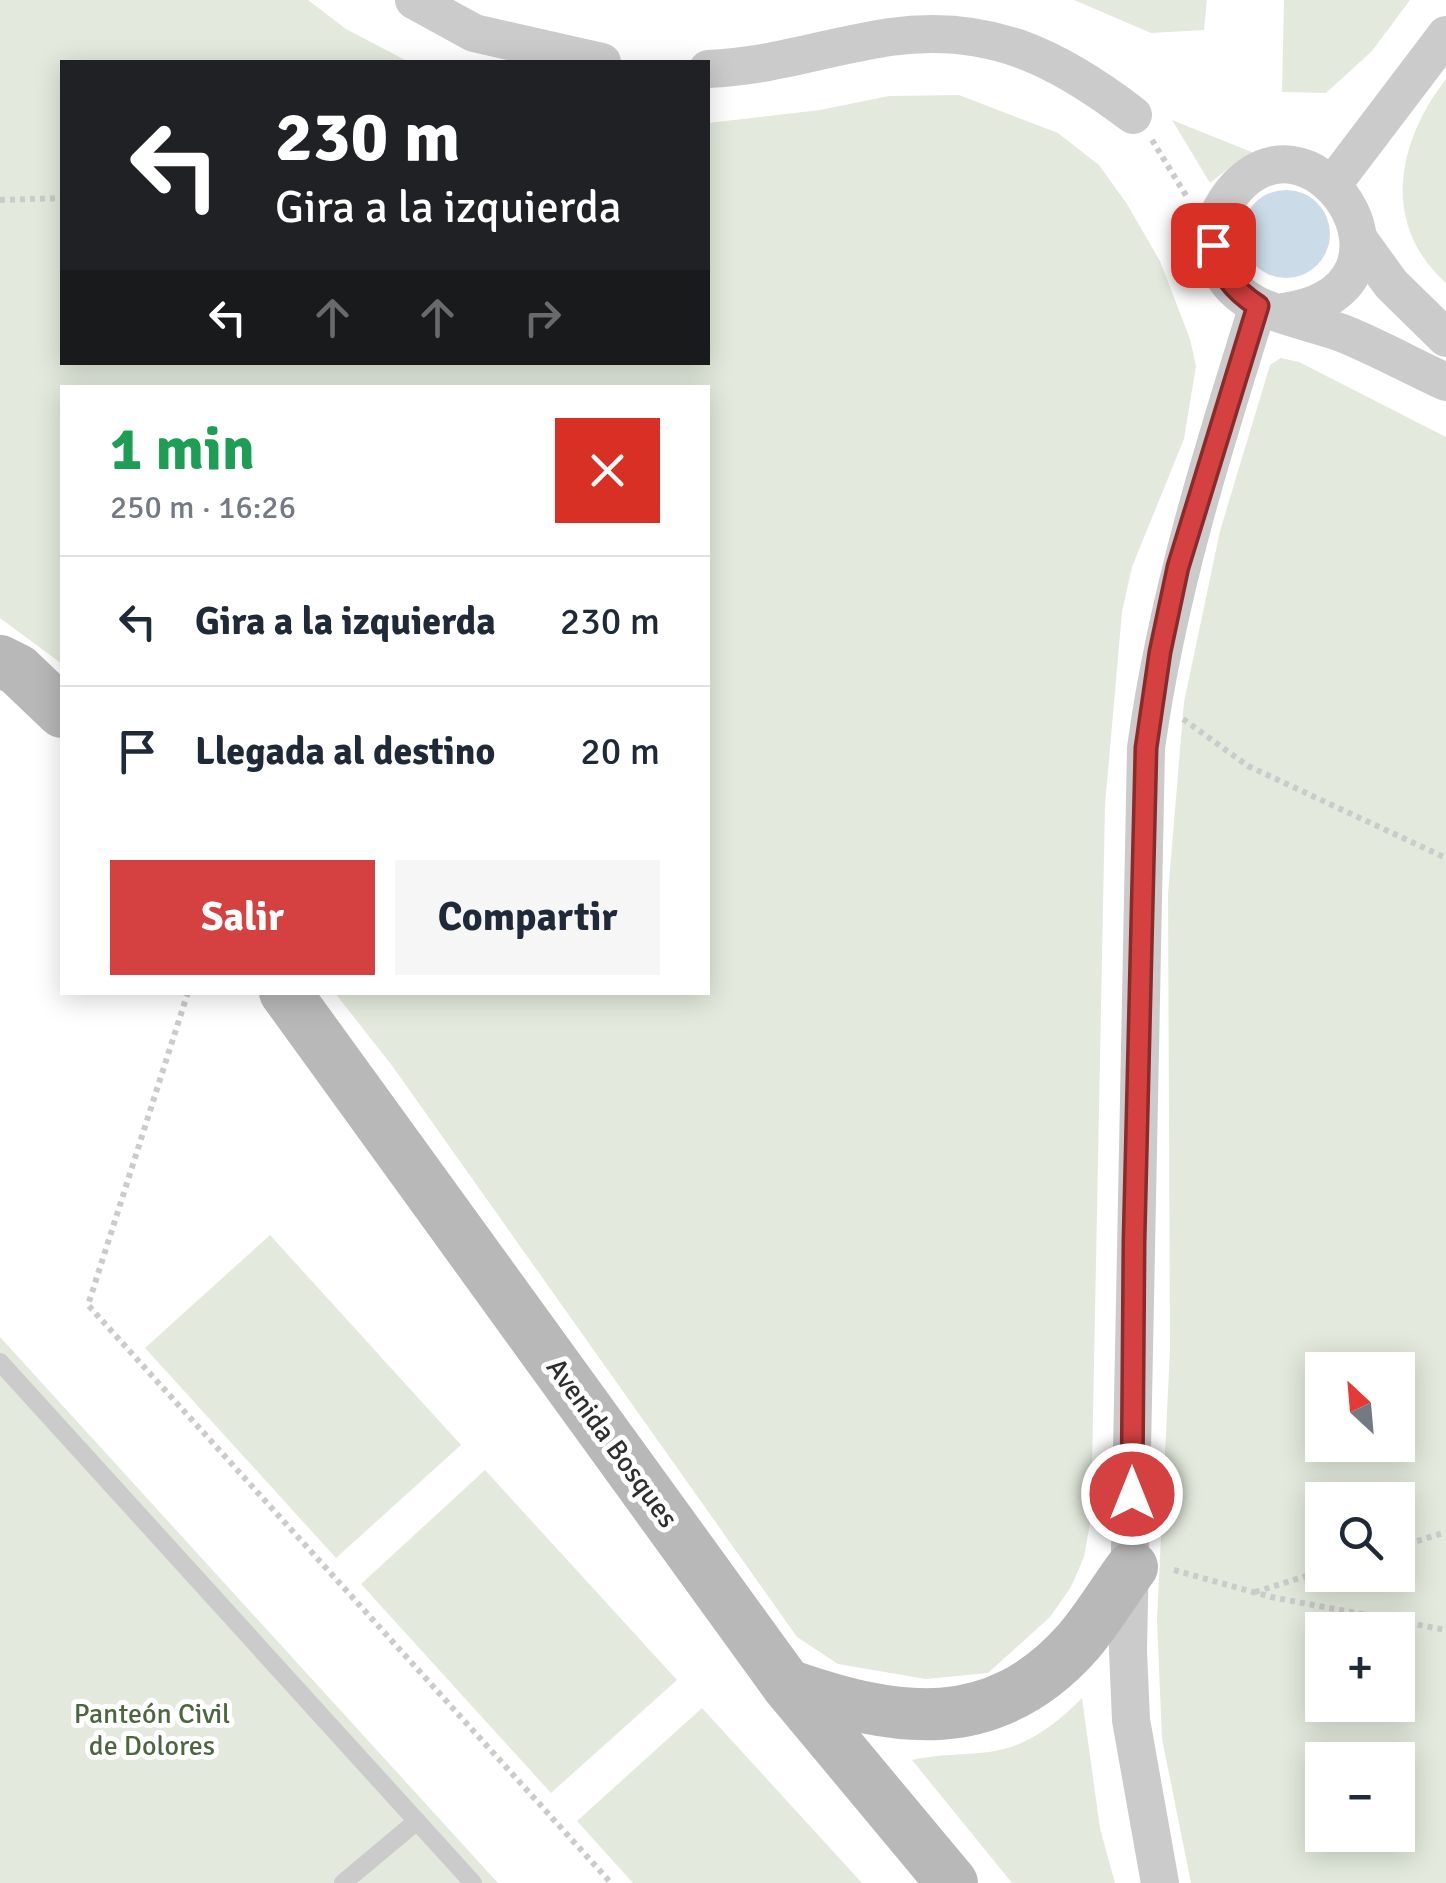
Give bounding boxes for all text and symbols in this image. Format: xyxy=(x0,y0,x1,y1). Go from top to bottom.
text: 230 m xyxy=(275,94,460,180)
icon: left xyxy=(110,100,240,230)
text: Gira a la izquierda xyxy=(275,180,622,235)
pin xyxy=(1171,203,1256,288)
icon: arrive xyxy=(1186,218,1241,273)
icon: left xyxy=(200,290,255,345)
icon: ahead xyxy=(305,290,360,345)
icon: ahead xyxy=(410,290,465,345)
icon: right xyxy=(515,290,570,345)
text: 1 min xyxy=(110,413,255,487)
button: close xyxy=(555,418,660,523)
text: 250 m · 16:26 xyxy=(110,488,296,527)
icon: left xyxy=(110,594,165,649)
text: Gira a la izquierda xyxy=(195,598,496,645)
text: 230 m xyxy=(560,598,660,645)
icon: arrive xyxy=(110,724,165,779)
text: Llegada al destino xyxy=(195,728,495,775)
text: 20 m xyxy=(580,728,660,775)
button: Salir xyxy=(110,860,375,975)
button: Compartir xyxy=(395,860,660,975)
street label: Avenida Bosques xyxy=(539,1352,685,1534)
north arrow xyxy=(1305,1352,1415,1462)
map controls xyxy=(1305,1352,1415,1852)
position arrow xyxy=(1080,1442,1184,1546)
button: search xyxy=(1305,1482,1415,1592)
button: + xyxy=(1305,1612,1415,1722)
park label: Panteón Civil de Dolores xyxy=(74,1697,230,1763)
button: − xyxy=(1305,1742,1415,1852)

